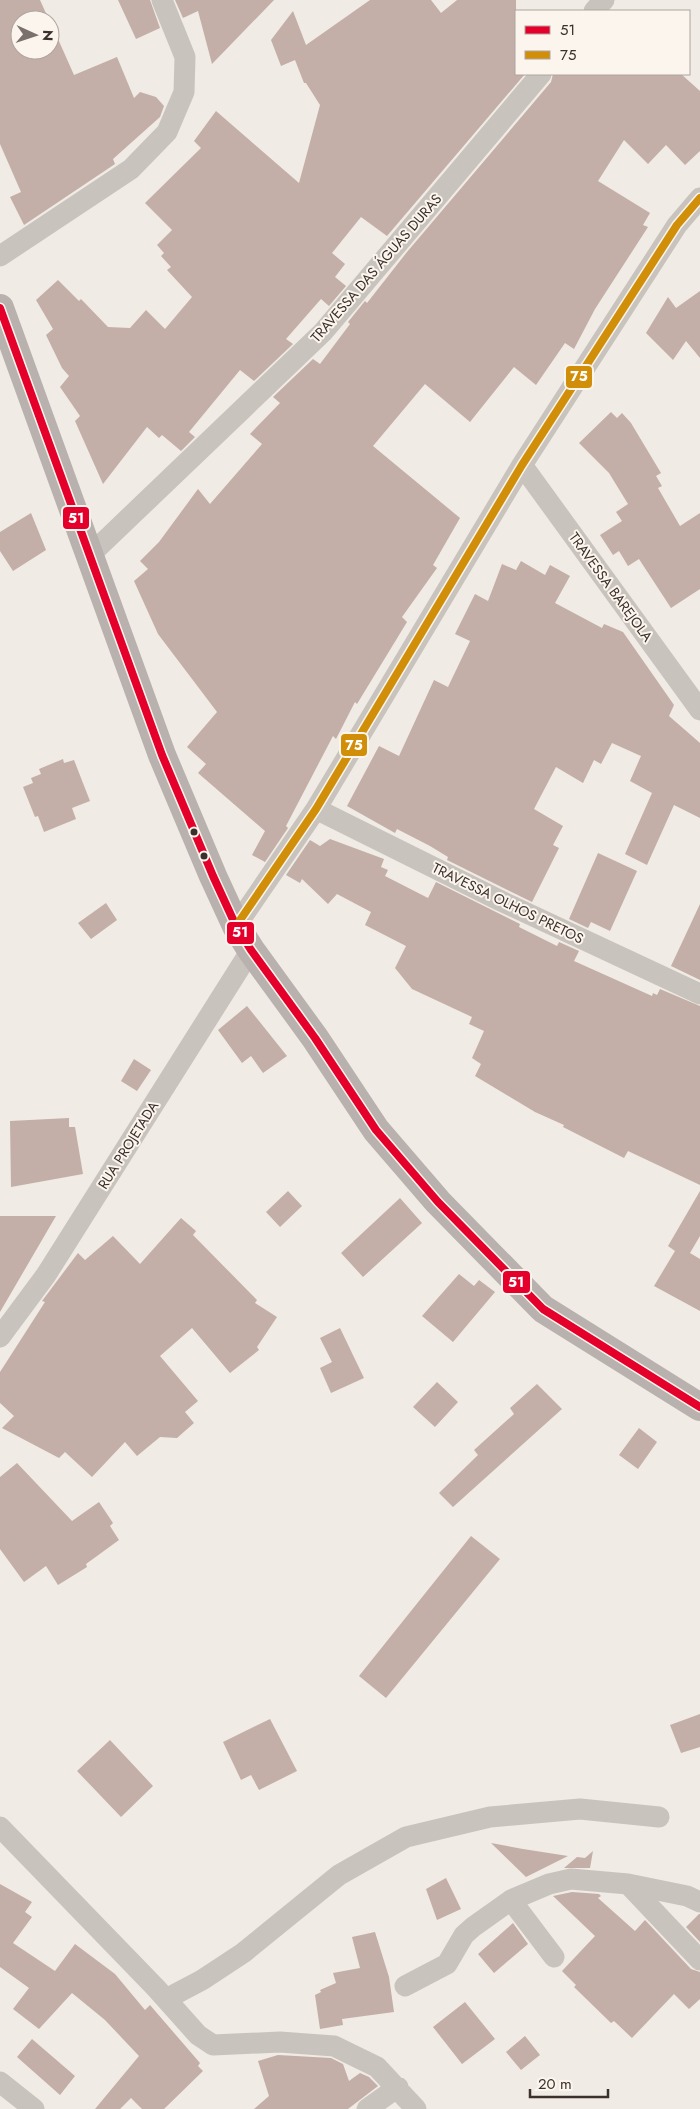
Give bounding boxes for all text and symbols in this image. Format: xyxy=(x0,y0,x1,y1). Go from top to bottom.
north arrow xyxy=(10,10,60,60)
legend xyxy=(515,10,690,75)
text: 51 xyxy=(560,19,575,41)
text: N xyxy=(38,30,58,42)
text: 75 xyxy=(560,44,576,66)
street label: TRAVESSA DAS ÁGUAS DURAS xyxy=(306,189,446,347)
line badge: 75 xyxy=(565,365,593,389)
text: 75 xyxy=(570,366,588,386)
line badge: 51 xyxy=(62,506,90,530)
text: 51 xyxy=(68,508,84,528)
street label: TRAVESSA BAREJOLA xyxy=(565,528,658,646)
line badge: 75 xyxy=(340,733,368,757)
text: 75 xyxy=(345,735,363,755)
unlabelled marker xyxy=(189,827,199,837)
unlabelled marker xyxy=(199,851,209,861)
street label: TRAVESSA OLHOS PRETOS xyxy=(429,858,587,949)
line badge: 51 xyxy=(226,921,255,945)
text: 51 xyxy=(232,922,248,942)
street label: RUA PROJETADA xyxy=(93,1097,163,1193)
line badge: 51 xyxy=(502,1270,531,1294)
text: 51 xyxy=(508,1272,524,1292)
scale bar xyxy=(530,2066,608,2098)
text: 20 m xyxy=(538,2073,572,2095)

